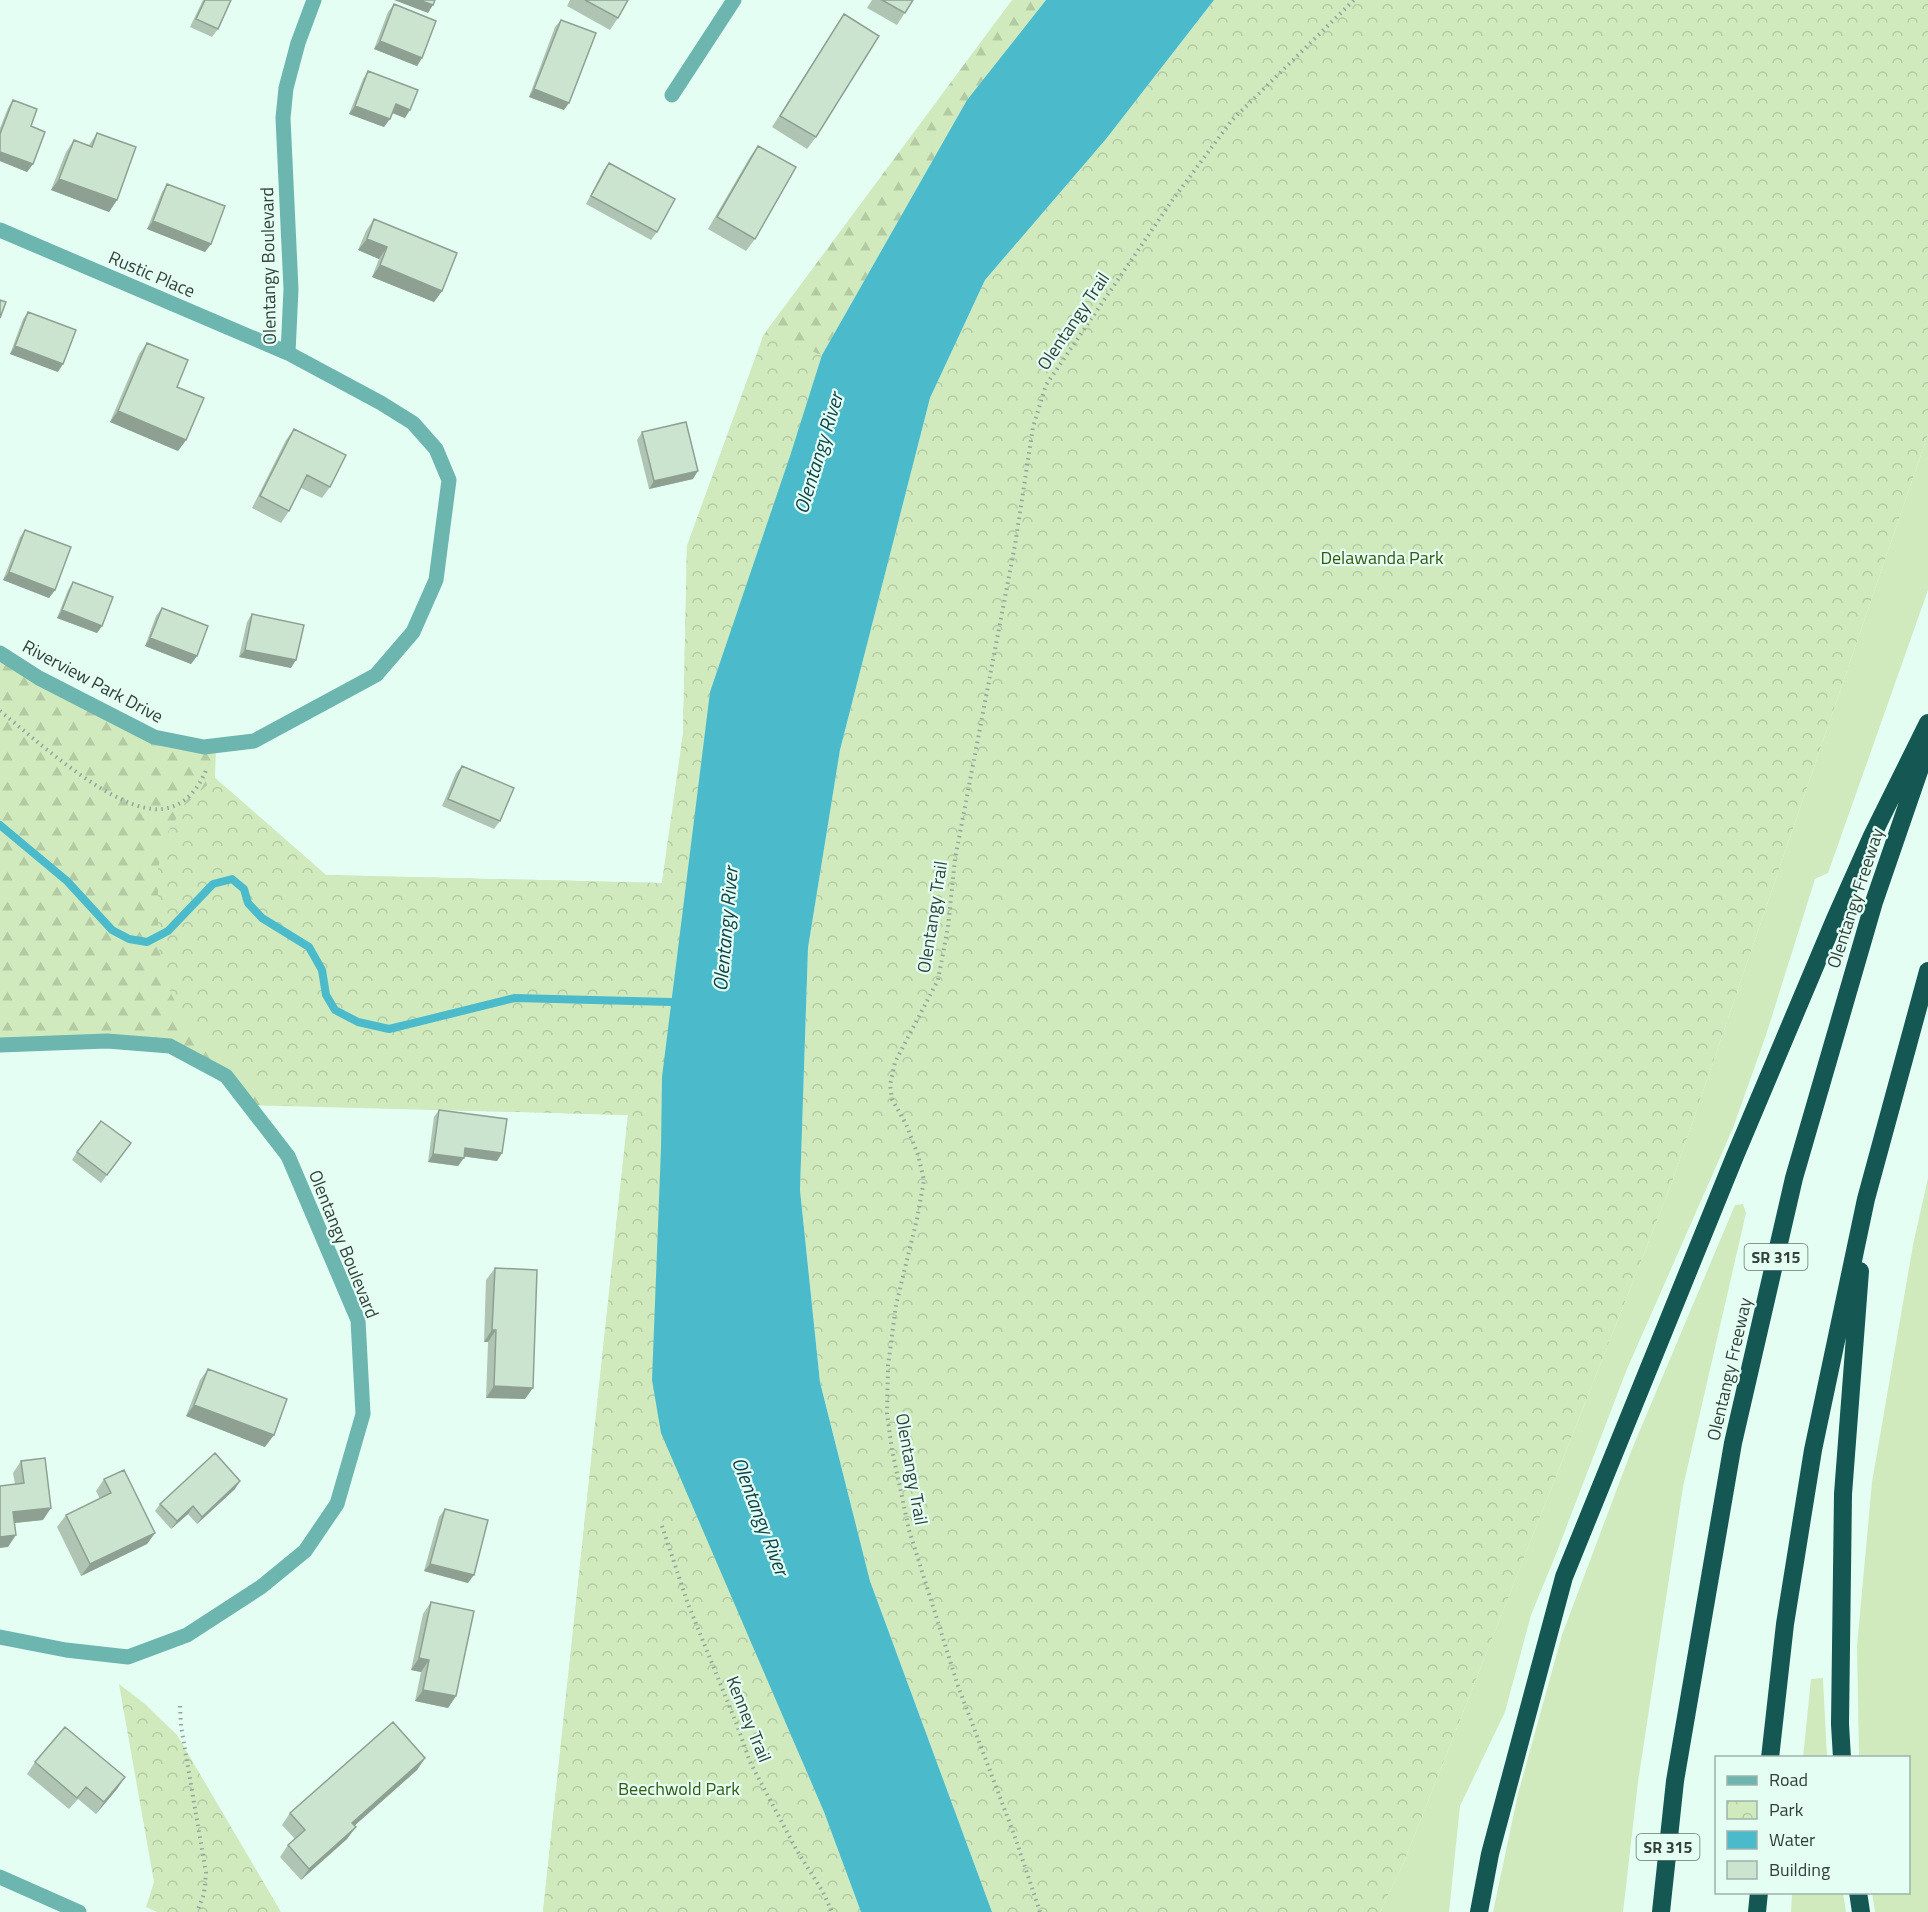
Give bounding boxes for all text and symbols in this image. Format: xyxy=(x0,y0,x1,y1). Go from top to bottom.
street label: Olentangy Boulevard xyxy=(253,187,283,345)
street label: Rustic Place xyxy=(105,244,199,304)
street label: Olentangy Trail xyxy=(1030,267,1116,375)
water label: Olentangy River xyxy=(785,386,852,517)
park label: Delawanda Park xyxy=(1320,544,1444,571)
street label: Riverview Park Drive xyxy=(18,632,168,730)
street label: Olentangy Freeway xyxy=(1820,824,1891,972)
street label: Olentangy Trail xyxy=(910,859,954,975)
water label: Olentangy River xyxy=(704,863,746,993)
street label: Olentangy Boulevard xyxy=(302,1166,386,1322)
road number: SR 315 xyxy=(1744,1244,1808,1270)
street label: Olentangy Freeway xyxy=(1699,1294,1759,1443)
street label: Olentangy Trail xyxy=(889,1411,935,1527)
water label: Olentangy River xyxy=(724,1452,799,1582)
street label: Kenney Trail xyxy=(719,1672,779,1766)
legend xyxy=(1715,1756,1910,1894)
text: Road xyxy=(1769,1766,1808,1793)
park label: Beechwold Park xyxy=(618,1775,740,1802)
text: Park xyxy=(1769,1796,1804,1823)
text: Water xyxy=(1769,1826,1815,1853)
road number: SR 315 xyxy=(1636,1834,1700,1860)
text: Building xyxy=(1769,1856,1830,1883)

